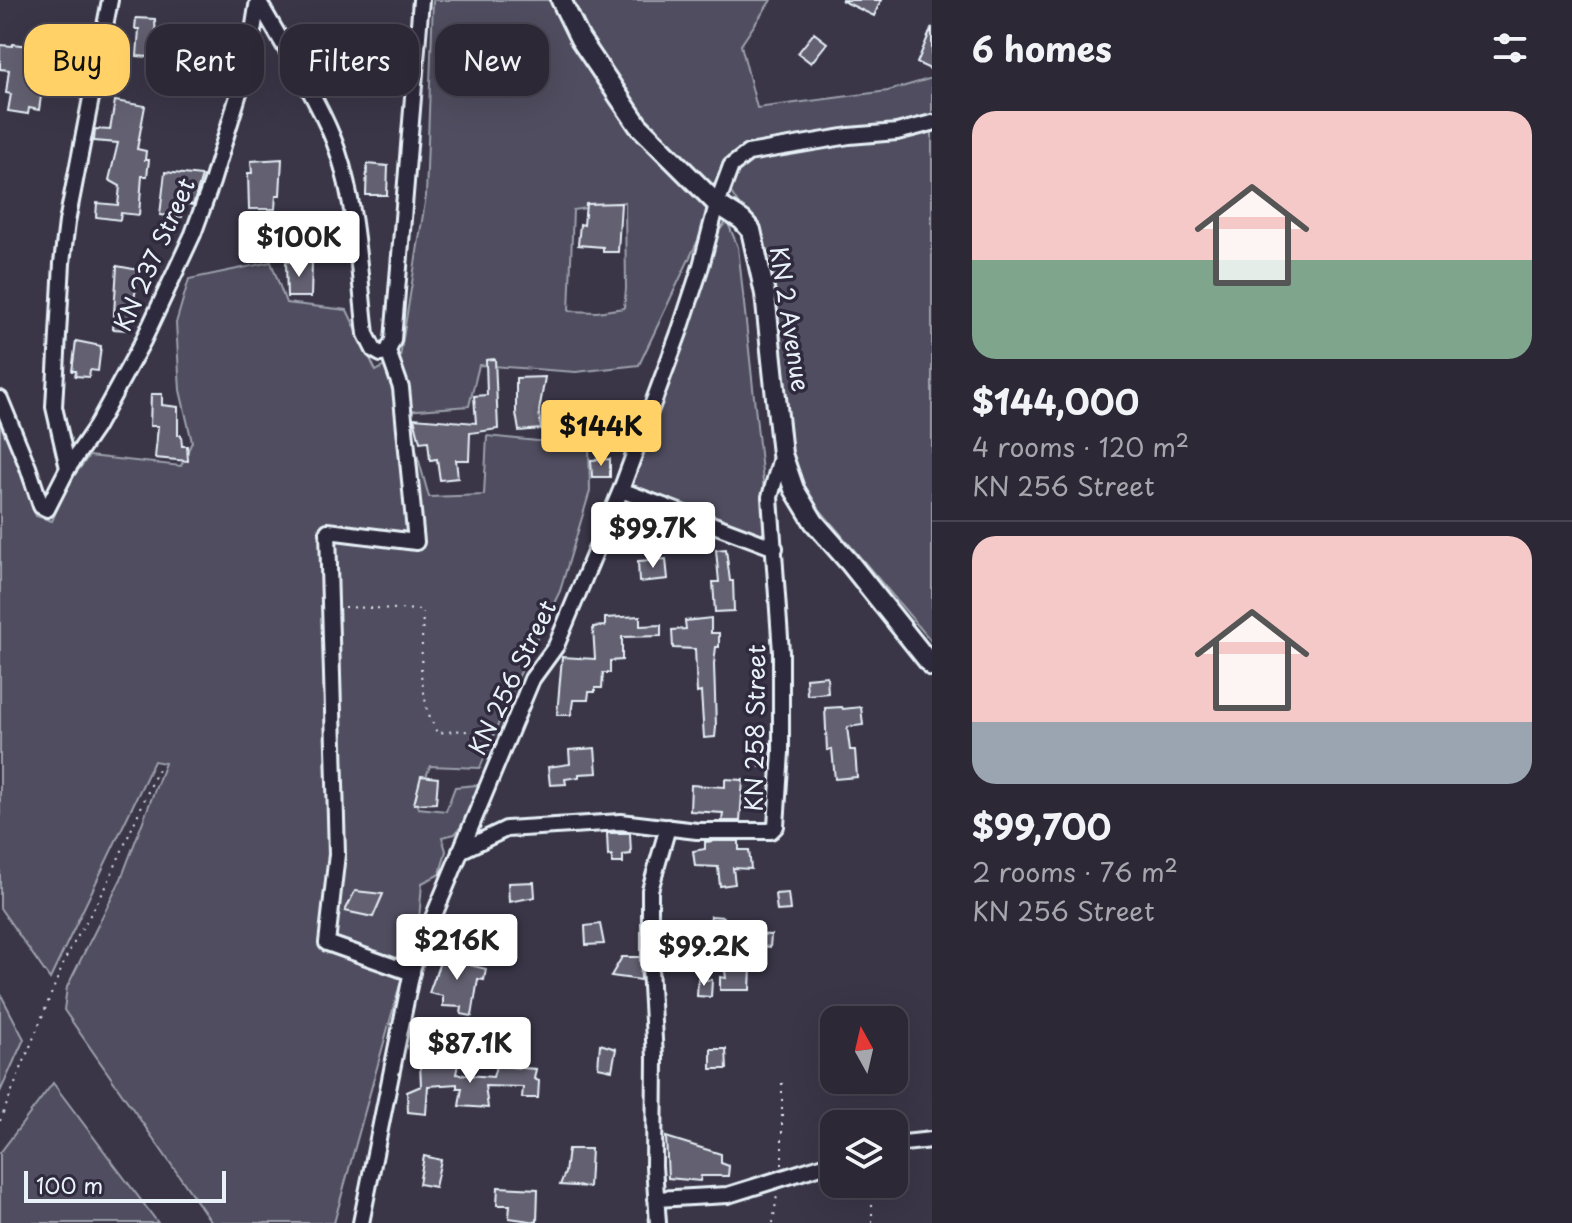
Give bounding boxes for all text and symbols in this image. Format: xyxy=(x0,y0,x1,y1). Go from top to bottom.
text: 6 homes xyxy=(972,22,1112,74)
chip: Buy xyxy=(24,24,130,96)
chip: Rent xyxy=(146,24,264,96)
chip: Filters xyxy=(280,24,419,96)
chip: New xyxy=(435,24,549,96)
icon: filters xyxy=(1488,26,1532,70)
icon: home xyxy=(1180,163,1324,307)
street label: KN 237 Street xyxy=(103,172,203,337)
pin: $100K xyxy=(243,211,355,279)
text: $100K xyxy=(257,217,341,256)
street label: KN 2 Avenue xyxy=(762,243,820,394)
text: $144,000 xyxy=(972,375,1139,427)
pin: $144K xyxy=(545,400,657,468)
text: $144K xyxy=(559,406,643,445)
text: 4 rooms · 120 m² xyxy=(972,427,1189,466)
text: KN 256 Street xyxy=(972,466,1155,505)
pin: $99.7K xyxy=(588,502,718,570)
text: $99.7K xyxy=(609,508,697,547)
icon: home xyxy=(1180,588,1324,732)
street label: KN 256 Street xyxy=(458,593,564,761)
street label: KN 258 Street xyxy=(735,644,773,812)
text: $99,700 xyxy=(972,800,1111,852)
text: 2 rooms · 76 m² xyxy=(972,852,1178,891)
text: KN 256 Street xyxy=(972,891,1155,930)
pin: $216K xyxy=(401,914,513,982)
text: $216K xyxy=(414,920,500,959)
pin: $99.2K xyxy=(639,920,769,988)
text: $99.2K xyxy=(658,926,750,965)
north arrow xyxy=(820,1006,908,1094)
map controls xyxy=(820,1006,908,1198)
pin: $87.1K xyxy=(405,1017,535,1085)
text: $87.1K xyxy=(428,1023,512,1062)
button: layers xyxy=(820,1110,908,1198)
scale bar xyxy=(24,1167,226,1203)
text: 100 m xyxy=(36,1168,103,1201)

